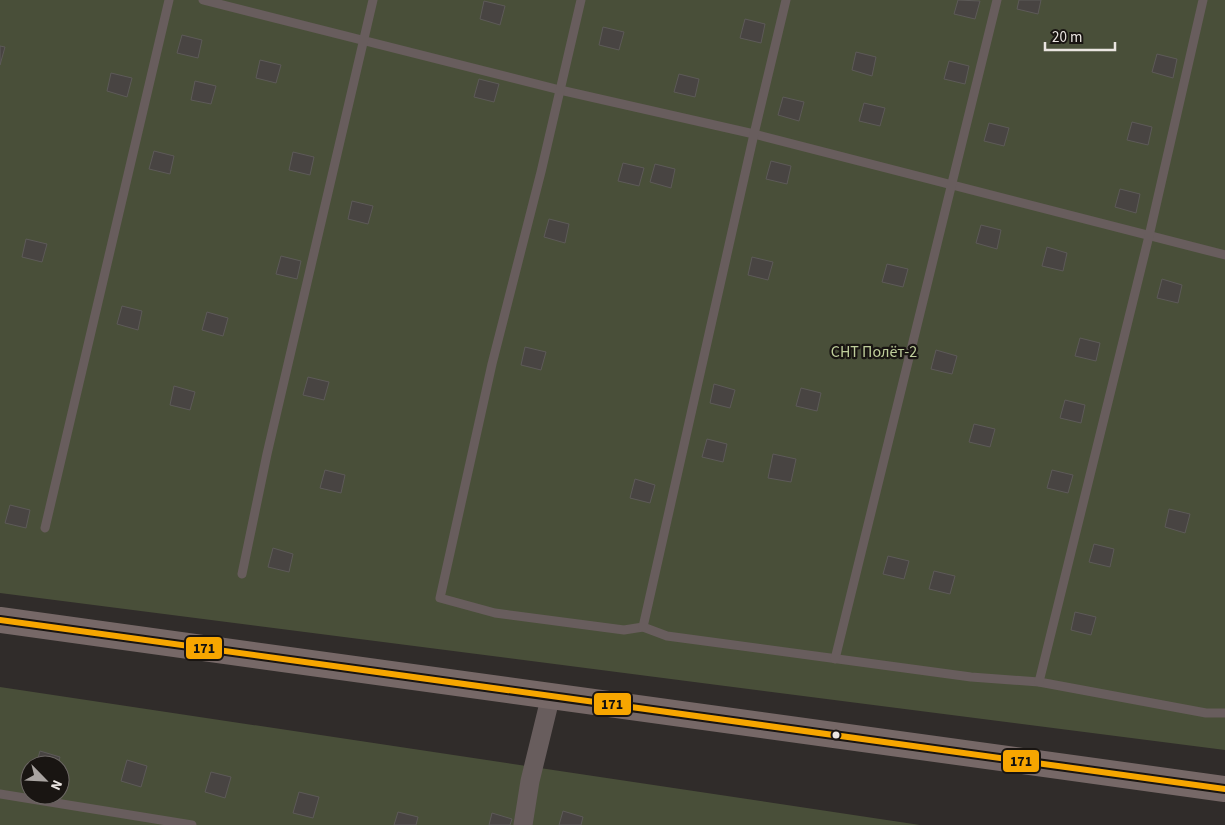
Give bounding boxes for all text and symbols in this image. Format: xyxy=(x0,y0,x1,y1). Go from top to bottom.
scale bar xyxy=(1045,20,1115,52)
text: 20 m xyxy=(1052,27,1082,48)
park label: СНТ Полёт-2 xyxy=(831,341,917,363)
line badge: 171 xyxy=(185,636,223,660)
text: 171 xyxy=(193,639,215,659)
line badge: 171 xyxy=(593,692,632,716)
text: 171 xyxy=(601,695,623,715)
unlabelled marker xyxy=(831,730,841,740)
line badge: 171 xyxy=(1002,749,1040,773)
text: 171 xyxy=(1010,752,1032,772)
north arrow xyxy=(20,755,70,805)
text: N xyxy=(45,777,67,793)

